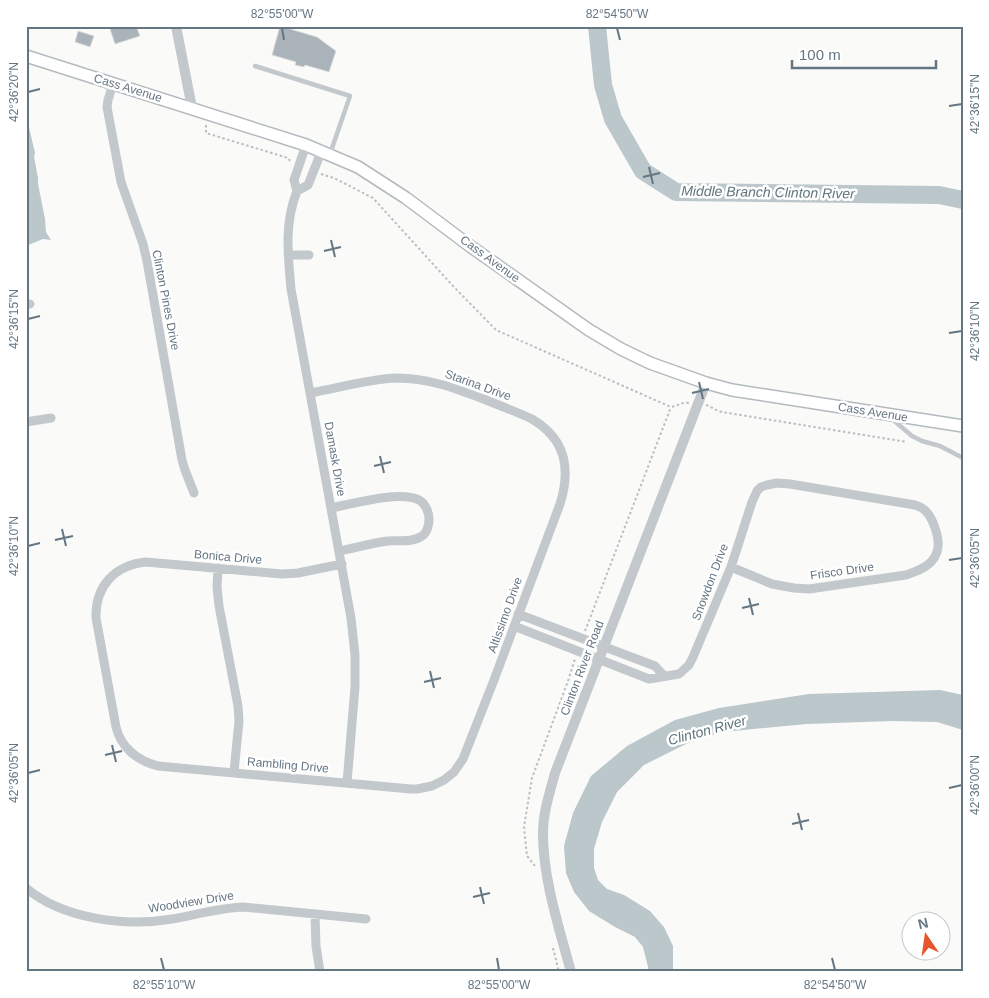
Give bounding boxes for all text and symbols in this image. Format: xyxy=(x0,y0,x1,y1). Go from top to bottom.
text: 82°55'00"W xyxy=(251,7,314,21)
text: 82°54'50"W xyxy=(586,7,649,21)
scale bar xyxy=(792,38,935,70)
text: 100 m xyxy=(799,46,841,63)
text: 42°36'20"N xyxy=(7,62,21,122)
street label: Cass Avenue xyxy=(92,71,164,105)
text: 42°36'15"N xyxy=(968,74,982,134)
water label: Middle Branch Clinton River xyxy=(681,182,856,202)
street label: Cass Avenue xyxy=(457,233,523,286)
street label: Clinton Pines Drive xyxy=(149,249,183,352)
text: 42°36'15"N xyxy=(7,289,21,349)
text: 42°36'10"N xyxy=(968,301,982,361)
street label: Starina Drive xyxy=(443,367,513,404)
street label: Cass Avenue xyxy=(837,400,909,424)
street label: Damask Drive xyxy=(322,421,348,498)
text: 42°36'10"N xyxy=(7,516,21,576)
text: 42°36'05"N xyxy=(968,528,982,588)
street label: Snowdon Drive xyxy=(689,541,731,622)
street label: Bonica Drive xyxy=(194,547,263,567)
street label: Frisco Drive xyxy=(809,560,875,582)
street label: Altissimo Drive xyxy=(485,575,525,655)
street label: Clinton River Road xyxy=(557,618,607,718)
water label: Clinton River xyxy=(666,712,749,748)
text: 42°36'05"N xyxy=(7,743,21,803)
street label: Rambling Drive xyxy=(247,754,330,776)
text: 42°36'00"N xyxy=(968,755,982,815)
street label: Woodview Drive xyxy=(147,888,235,916)
north arrow xyxy=(902,910,952,960)
text: N xyxy=(916,914,930,932)
text: 82°55'10"W xyxy=(133,978,196,992)
text: 82°55'00"W xyxy=(468,978,531,992)
text: 82°54'50"W xyxy=(804,978,867,992)

